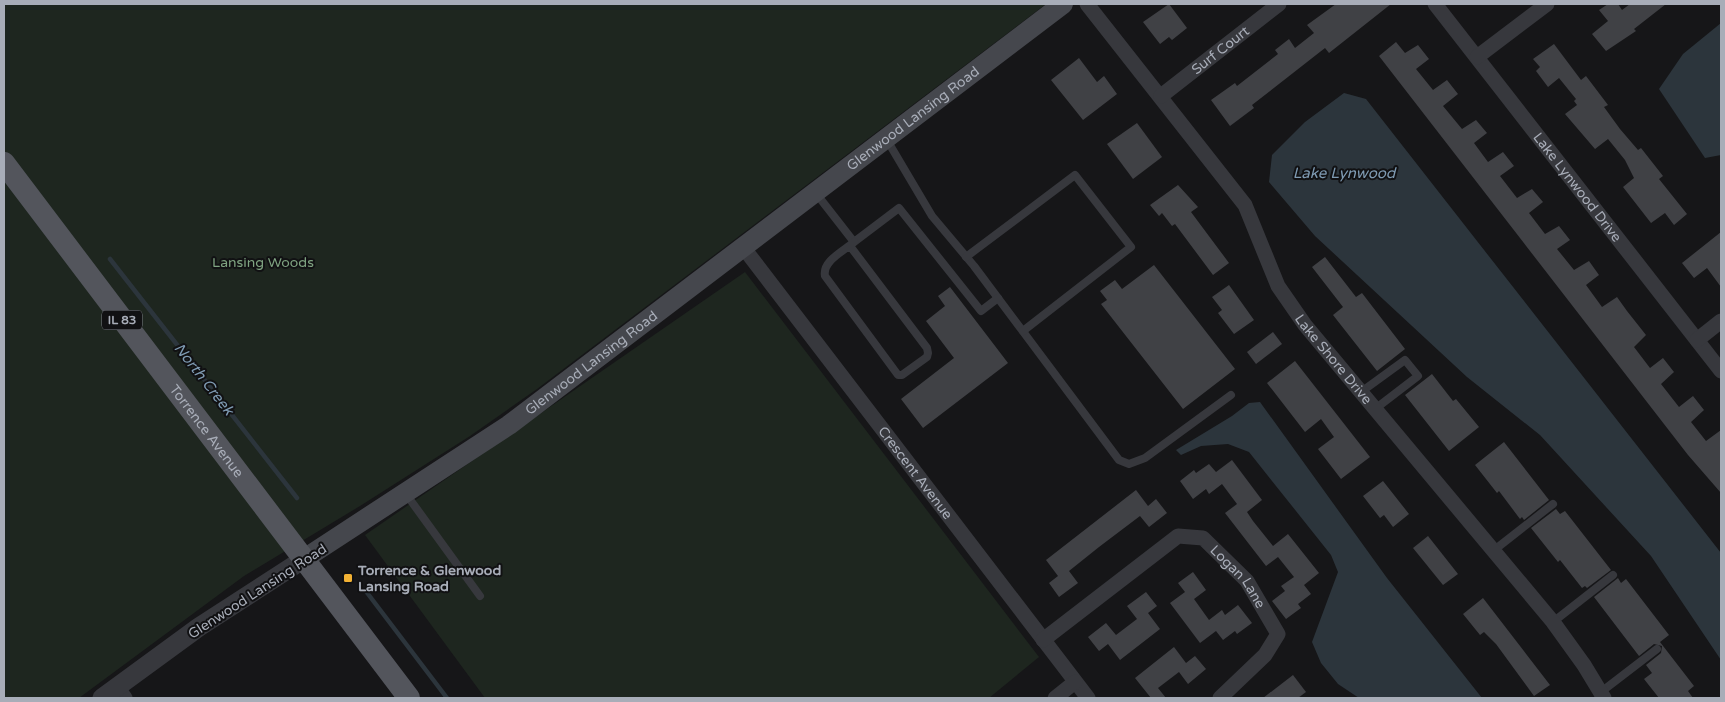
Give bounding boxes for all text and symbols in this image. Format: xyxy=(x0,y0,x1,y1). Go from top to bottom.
street label: Surf Court xyxy=(1188,22,1253,78)
street label: Glenwood Lansing Road xyxy=(843,63,983,174)
street label: Lake Lynwood Drive xyxy=(1529,129,1625,245)
water label: Lake Lynwood xyxy=(1293,164,1397,182)
park label: Lansing Woods xyxy=(212,254,314,271)
street label: Glenwood Lansing Road xyxy=(522,307,661,419)
road number: IL 83 xyxy=(102,310,142,330)
street label: Lake Shore Drive xyxy=(1291,311,1376,408)
water label: North Creek xyxy=(170,339,239,420)
street label: Torrence Avenue xyxy=(166,381,247,481)
street label: Crescent Avenue xyxy=(874,423,956,523)
street label: Glenwood Lansing Road xyxy=(185,540,330,643)
street label: Logan Lane xyxy=(1206,542,1269,611)
place label: Torrence & Glenwood Lansing Road xyxy=(357,562,501,595)
marker: Torrence & Glenwood Lansing Road xyxy=(342,572,354,584)

